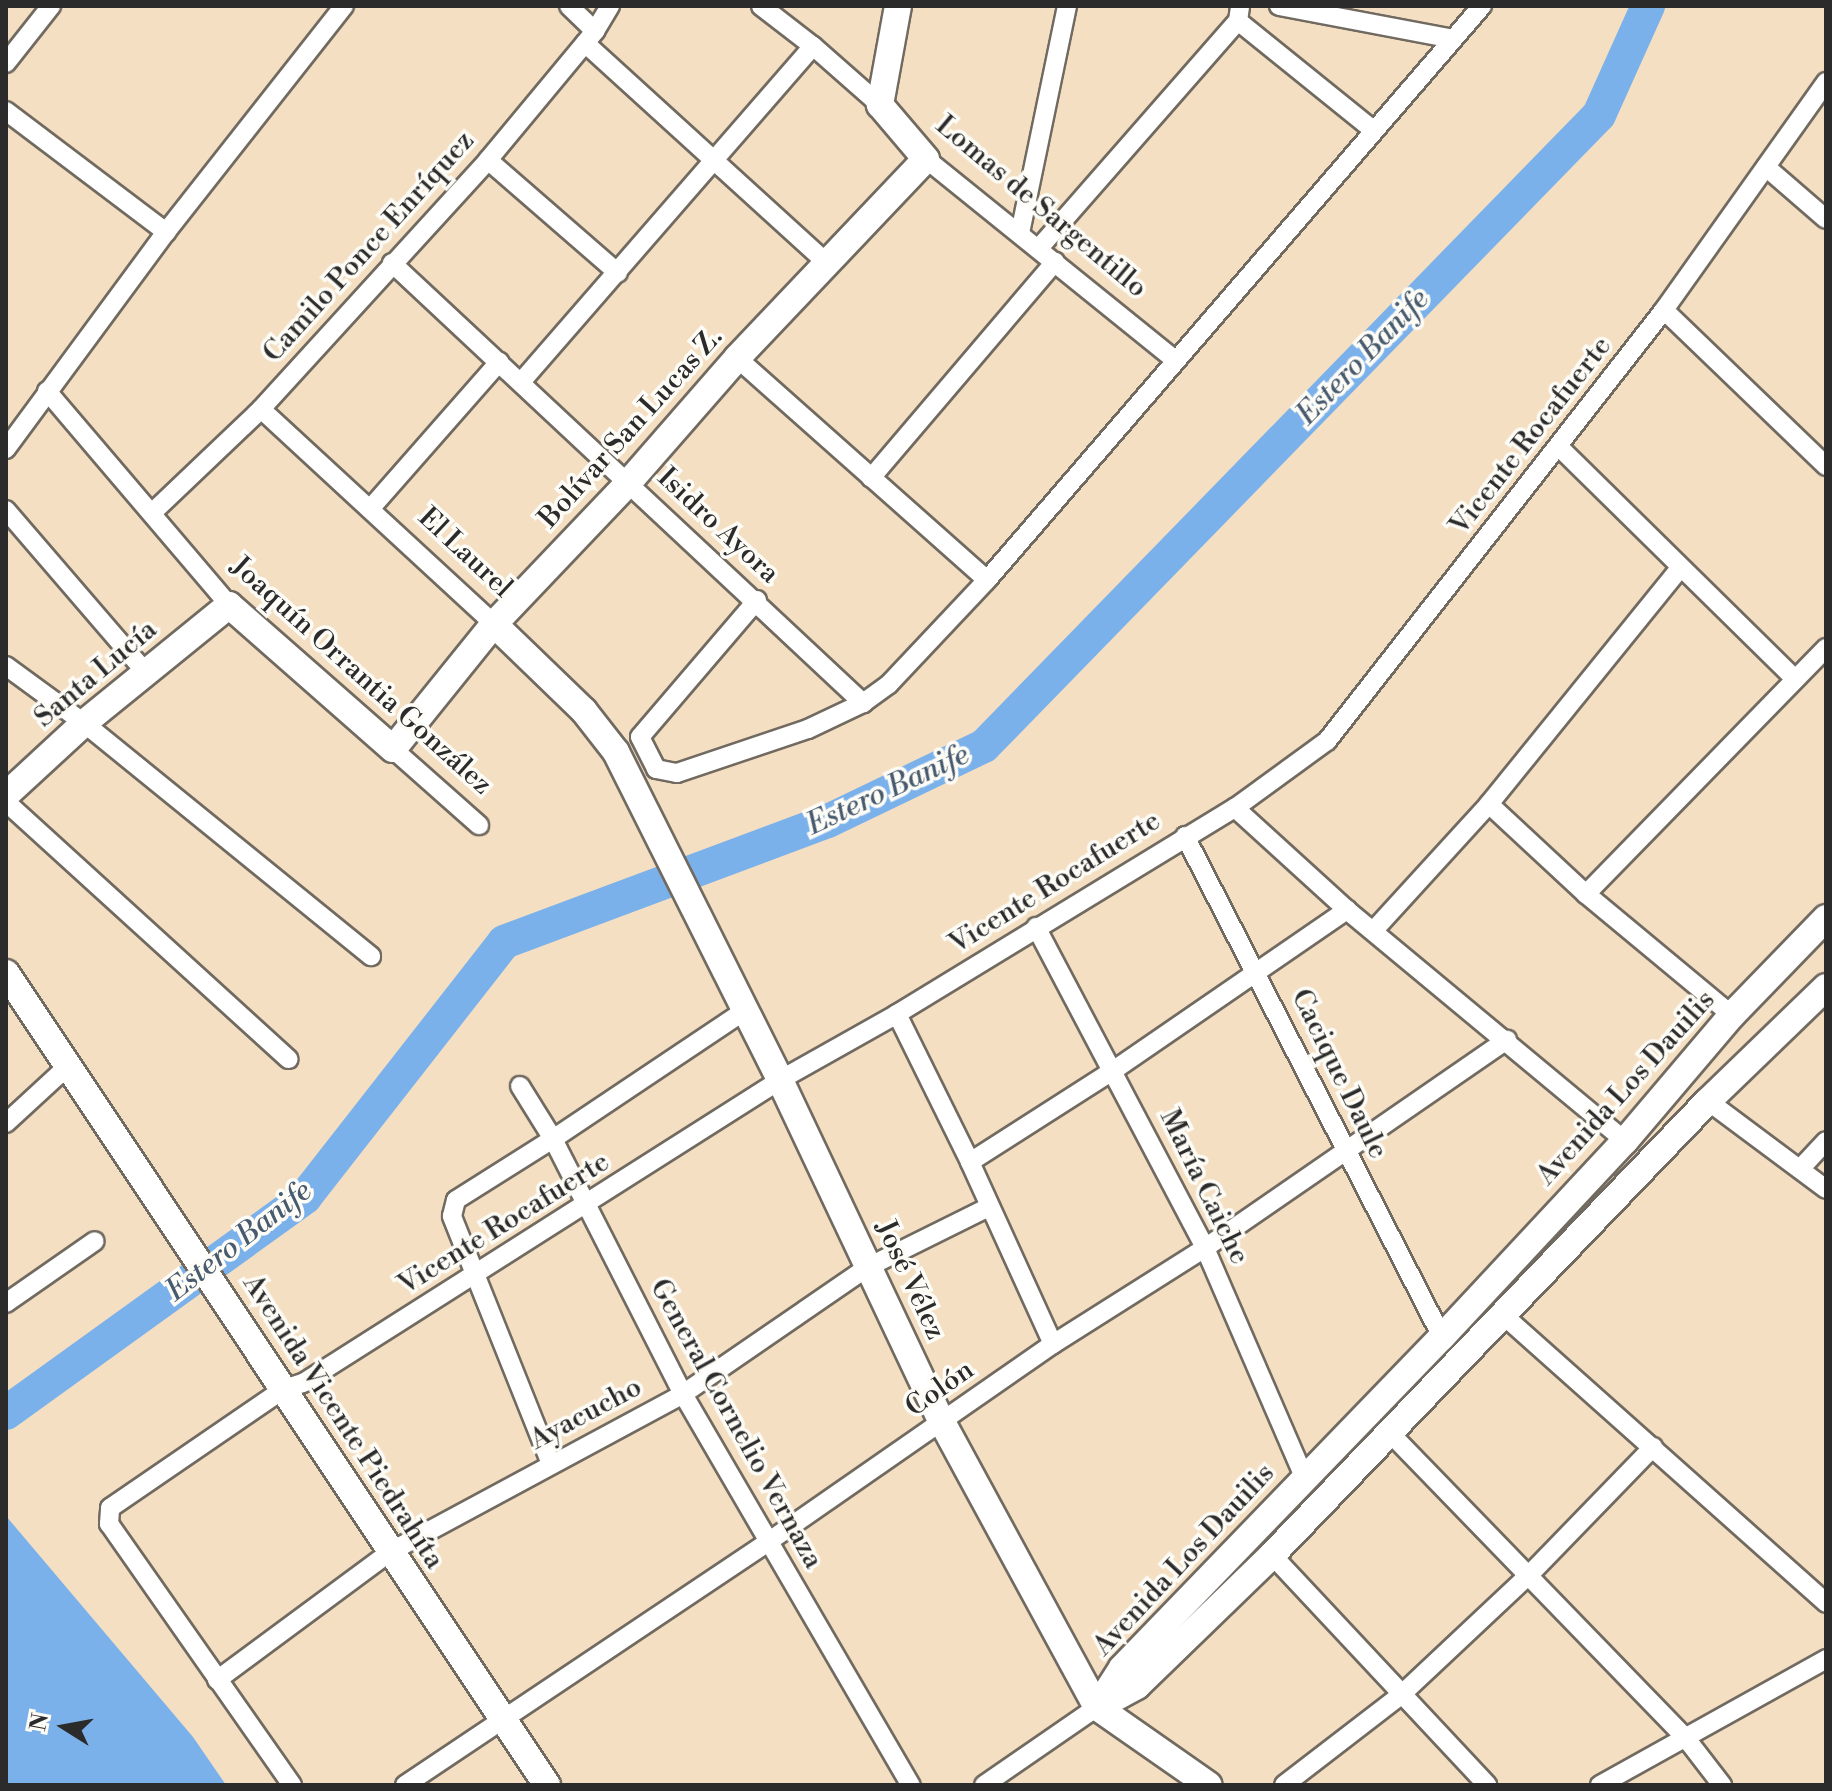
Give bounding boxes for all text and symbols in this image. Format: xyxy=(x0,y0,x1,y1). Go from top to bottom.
street label: Lomas de Sargentillo xyxy=(929,109,1153,305)
street label: Camilo Ponce Enríquez xyxy=(256,124,482,370)
water label: Estero Banife xyxy=(1289,282,1437,432)
street label: Bolívar San Lucas Z. xyxy=(532,321,730,535)
street label: Vicente Rocafuerte xyxy=(1443,330,1619,542)
street label: Isidro Ayora xyxy=(650,461,786,591)
street label: El Laurel xyxy=(411,501,519,605)
street label: Joaquín Orrantia González xyxy=(223,550,499,802)
street label: Santa Lucía xyxy=(28,613,164,735)
water label: Estero Banife xyxy=(801,737,975,843)
street label: Vicente Rocafuerte xyxy=(943,805,1167,961)
street label: Cacique Daule xyxy=(1284,984,1394,1164)
street label: Avenida Los Dauilis xyxy=(1530,984,1722,1192)
street label: María Caiche xyxy=(1152,1104,1256,1270)
street label: Vicente Rocafuerte xyxy=(392,1146,616,1302)
water label: Estero Banife xyxy=(159,1173,319,1309)
street label: José Vélez xyxy=(868,1215,952,1345)
street label: Avenida Vicente Piedrahíta xyxy=(235,1269,451,1575)
street label: General Cornelio Vernaza xyxy=(642,1273,830,1575)
street label: Colón xyxy=(899,1354,981,1424)
street label: Ayacucho xyxy=(524,1371,648,1457)
street label: Avenida Los Dauilis xyxy=(1086,1457,1282,1663)
north arrow xyxy=(24,1687,104,1767)
text: N xyxy=(25,1711,55,1733)

